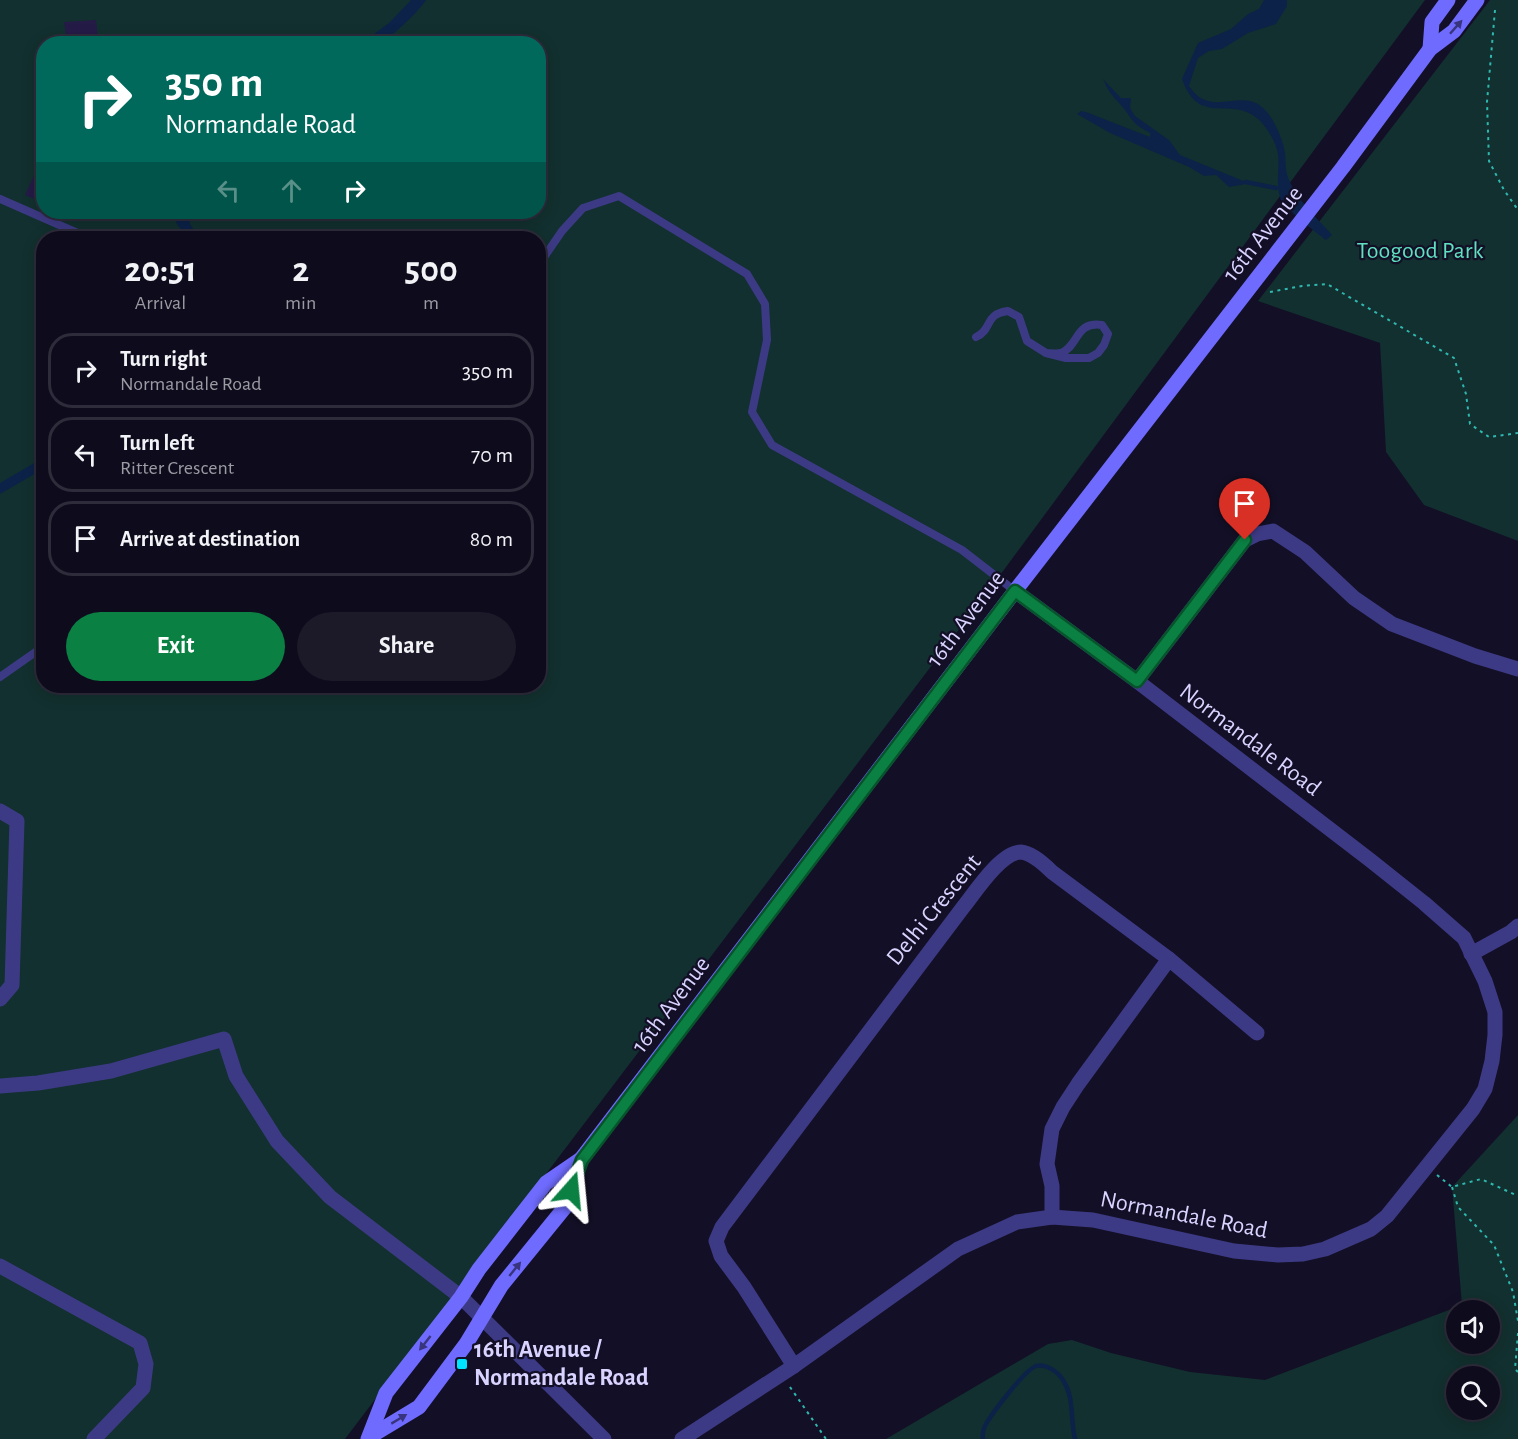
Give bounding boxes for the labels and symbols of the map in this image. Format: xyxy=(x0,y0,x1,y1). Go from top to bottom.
one-way arrow xyxy=(1449,20,1462,35)
street label: 16th Avenue xyxy=(1219,182,1307,286)
park label: Toogood Park xyxy=(1357,239,1483,263)
pin xyxy=(1219,478,1270,540)
street label: 16th Avenue xyxy=(922,566,1010,672)
street label: Normandale Road xyxy=(1175,679,1325,801)
street label: Delhi Crescent xyxy=(882,850,986,970)
street label: 16th Avenue xyxy=(627,952,715,1058)
position arrow xyxy=(539,1158,603,1222)
street label: Normandale Road xyxy=(1098,1187,1270,1243)
one-way arrow xyxy=(508,1261,521,1277)
one-way arrow xyxy=(419,1336,431,1351)
place label: 16th Avenue / Normandale Road xyxy=(474,1338,649,1390)
marker: 16th Avenue / Normandale Road xyxy=(455,1357,469,1371)
one-way arrow xyxy=(391,1414,408,1424)

